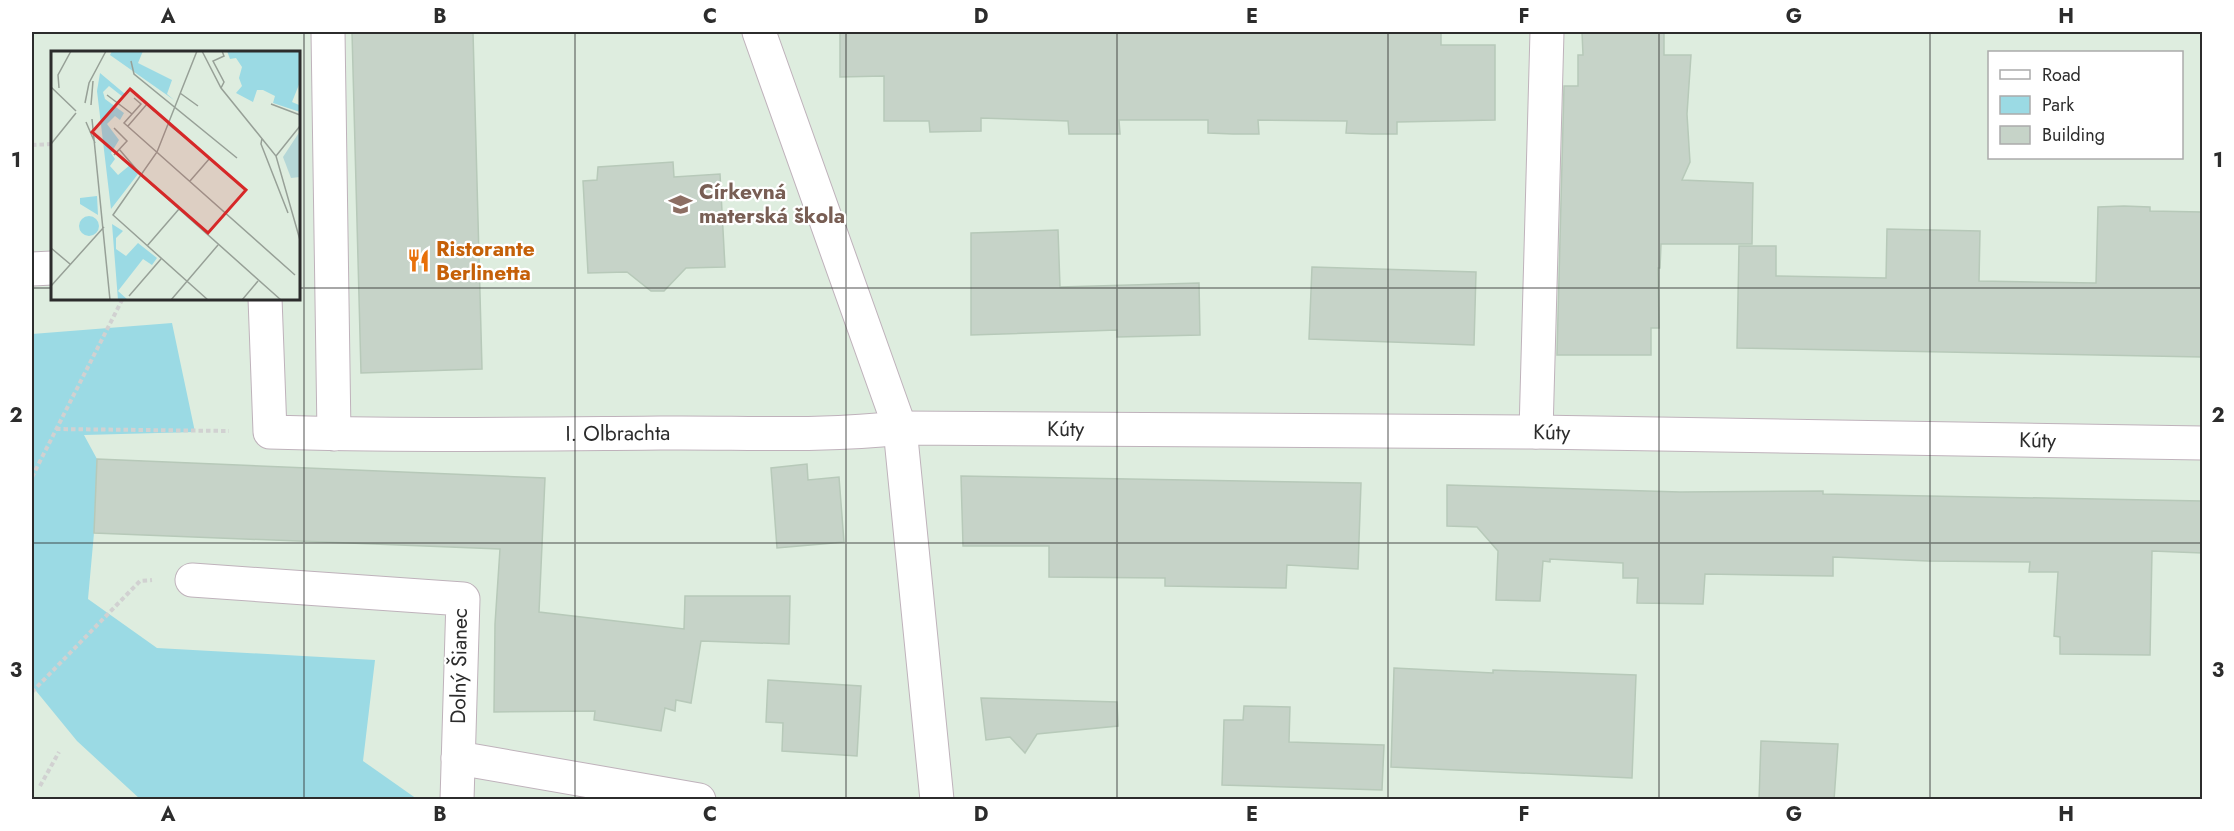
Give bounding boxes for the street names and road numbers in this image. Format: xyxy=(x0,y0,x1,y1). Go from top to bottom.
street label: Kúty xyxy=(1047,414,1085,444)
street label: Kúty xyxy=(1533,417,1571,448)
street label: I. Olbrachta xyxy=(565,418,670,449)
street label: Kúty xyxy=(2019,425,2057,456)
street label: Dolný Šianec xyxy=(443,608,475,724)

